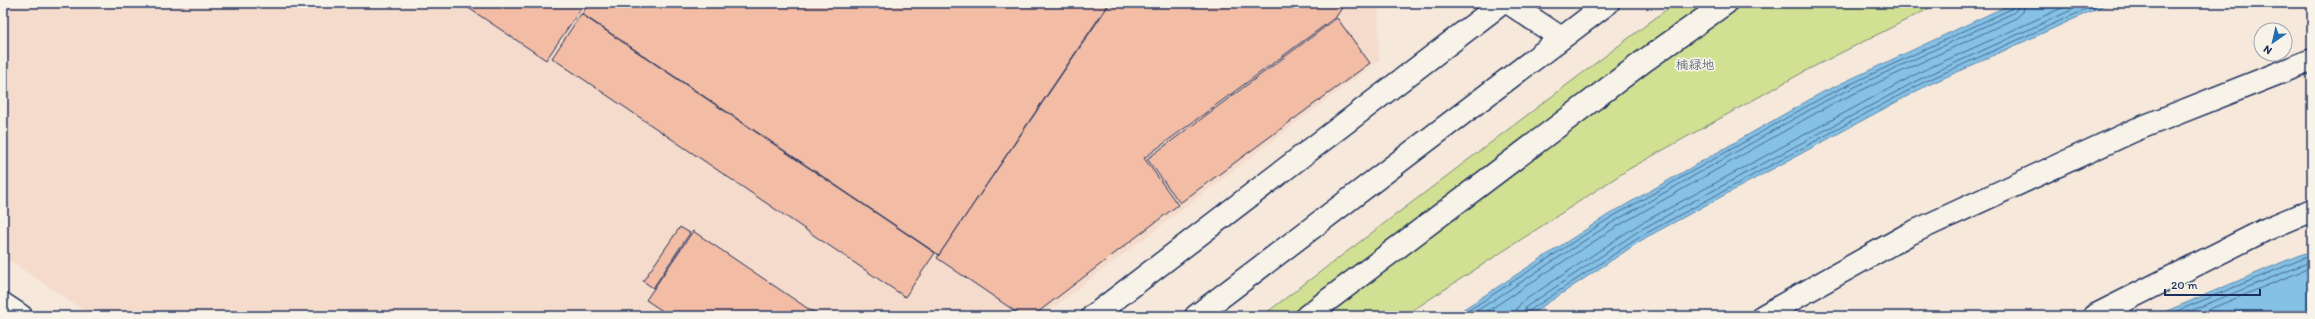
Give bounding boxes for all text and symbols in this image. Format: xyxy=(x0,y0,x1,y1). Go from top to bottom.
north arrow xyxy=(2253,22,2293,62)
text: N xyxy=(2261,42,2274,57)
park label: 楠緑地 xyxy=(1675,57,1715,72)
scale bar xyxy=(2165,271,2260,297)
text: 20 m xyxy=(2171,278,2198,292)

